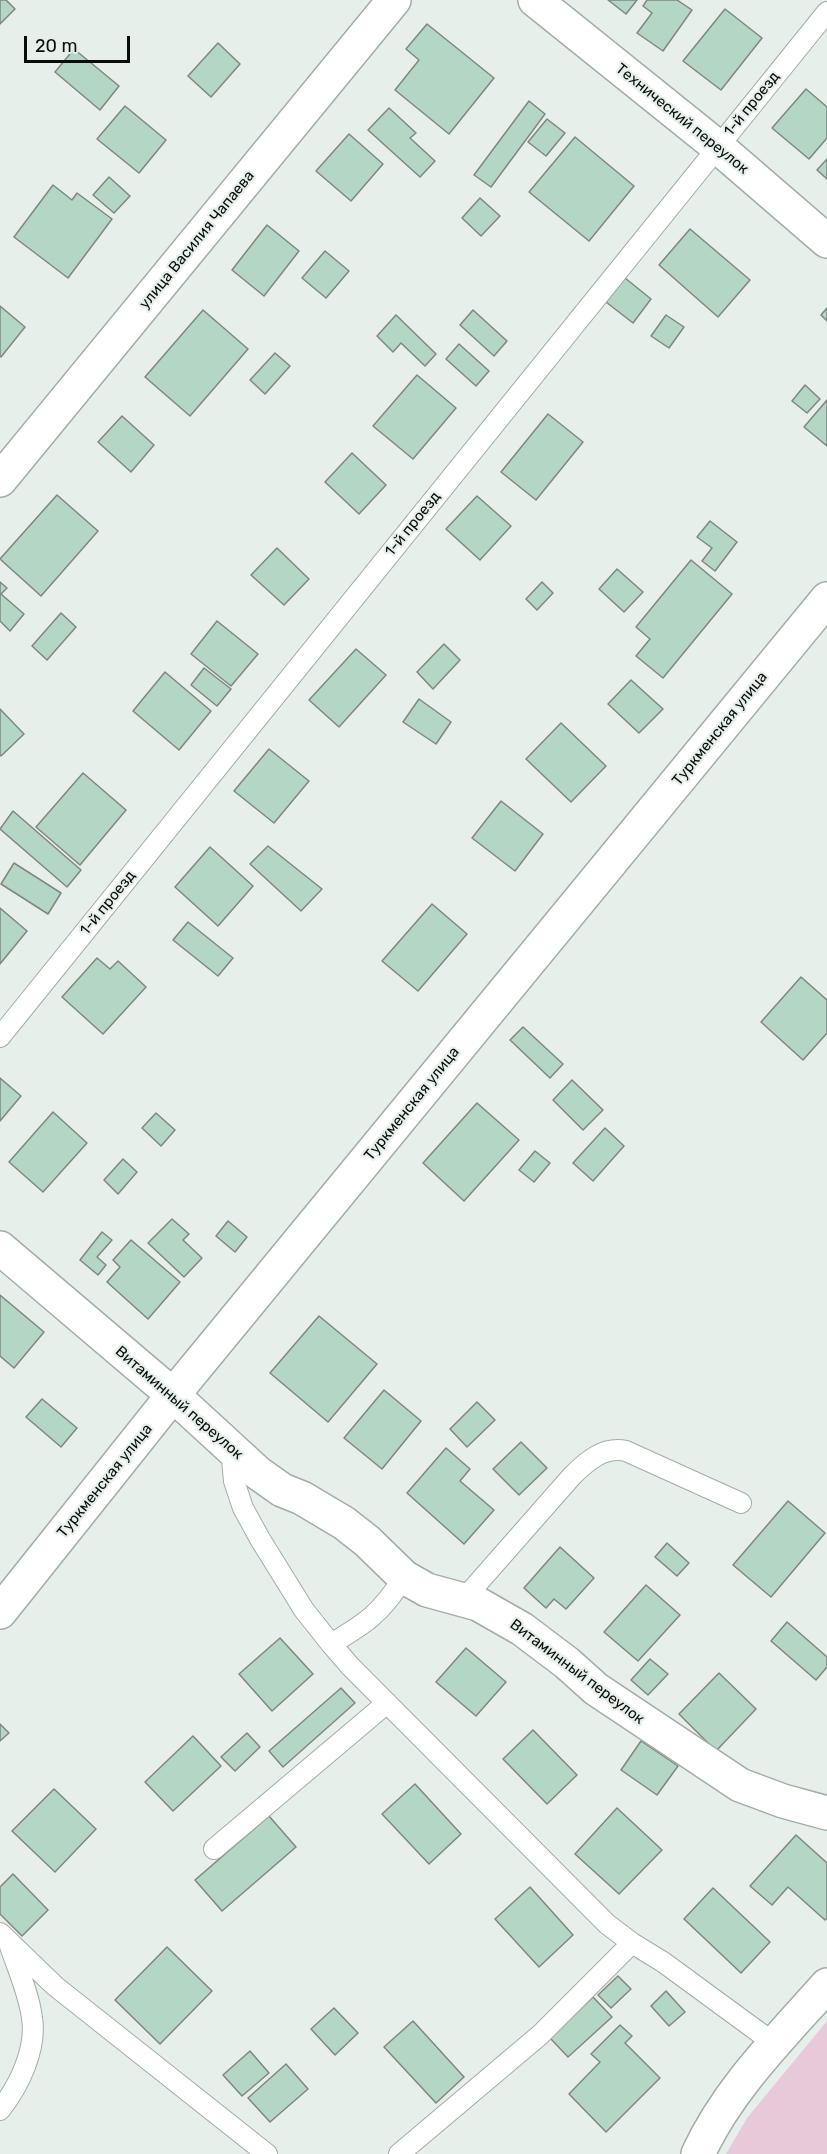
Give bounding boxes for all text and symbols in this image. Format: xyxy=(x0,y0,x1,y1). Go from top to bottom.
scale bar xyxy=(27,24,134,62)
text: 20 m xyxy=(35,35,77,57)
street label: Технический переулок xyxy=(612,60,752,178)
street label: 1-й проезд xyxy=(720,68,784,140)
street label: улица Василия Чапаева xyxy=(136,167,258,313)
street label: 1-й проезд xyxy=(381,488,445,560)
street label: Туркменская улица xyxy=(669,668,771,790)
street label: 1-й проезд xyxy=(76,867,140,939)
street label: Туркменская улица xyxy=(361,1043,463,1165)
street label: Витаминный переулок xyxy=(111,1343,247,1463)
street label: Туркменская улица xyxy=(54,1420,156,1542)
street label: Витаминный переулок xyxy=(506,1616,648,1728)

